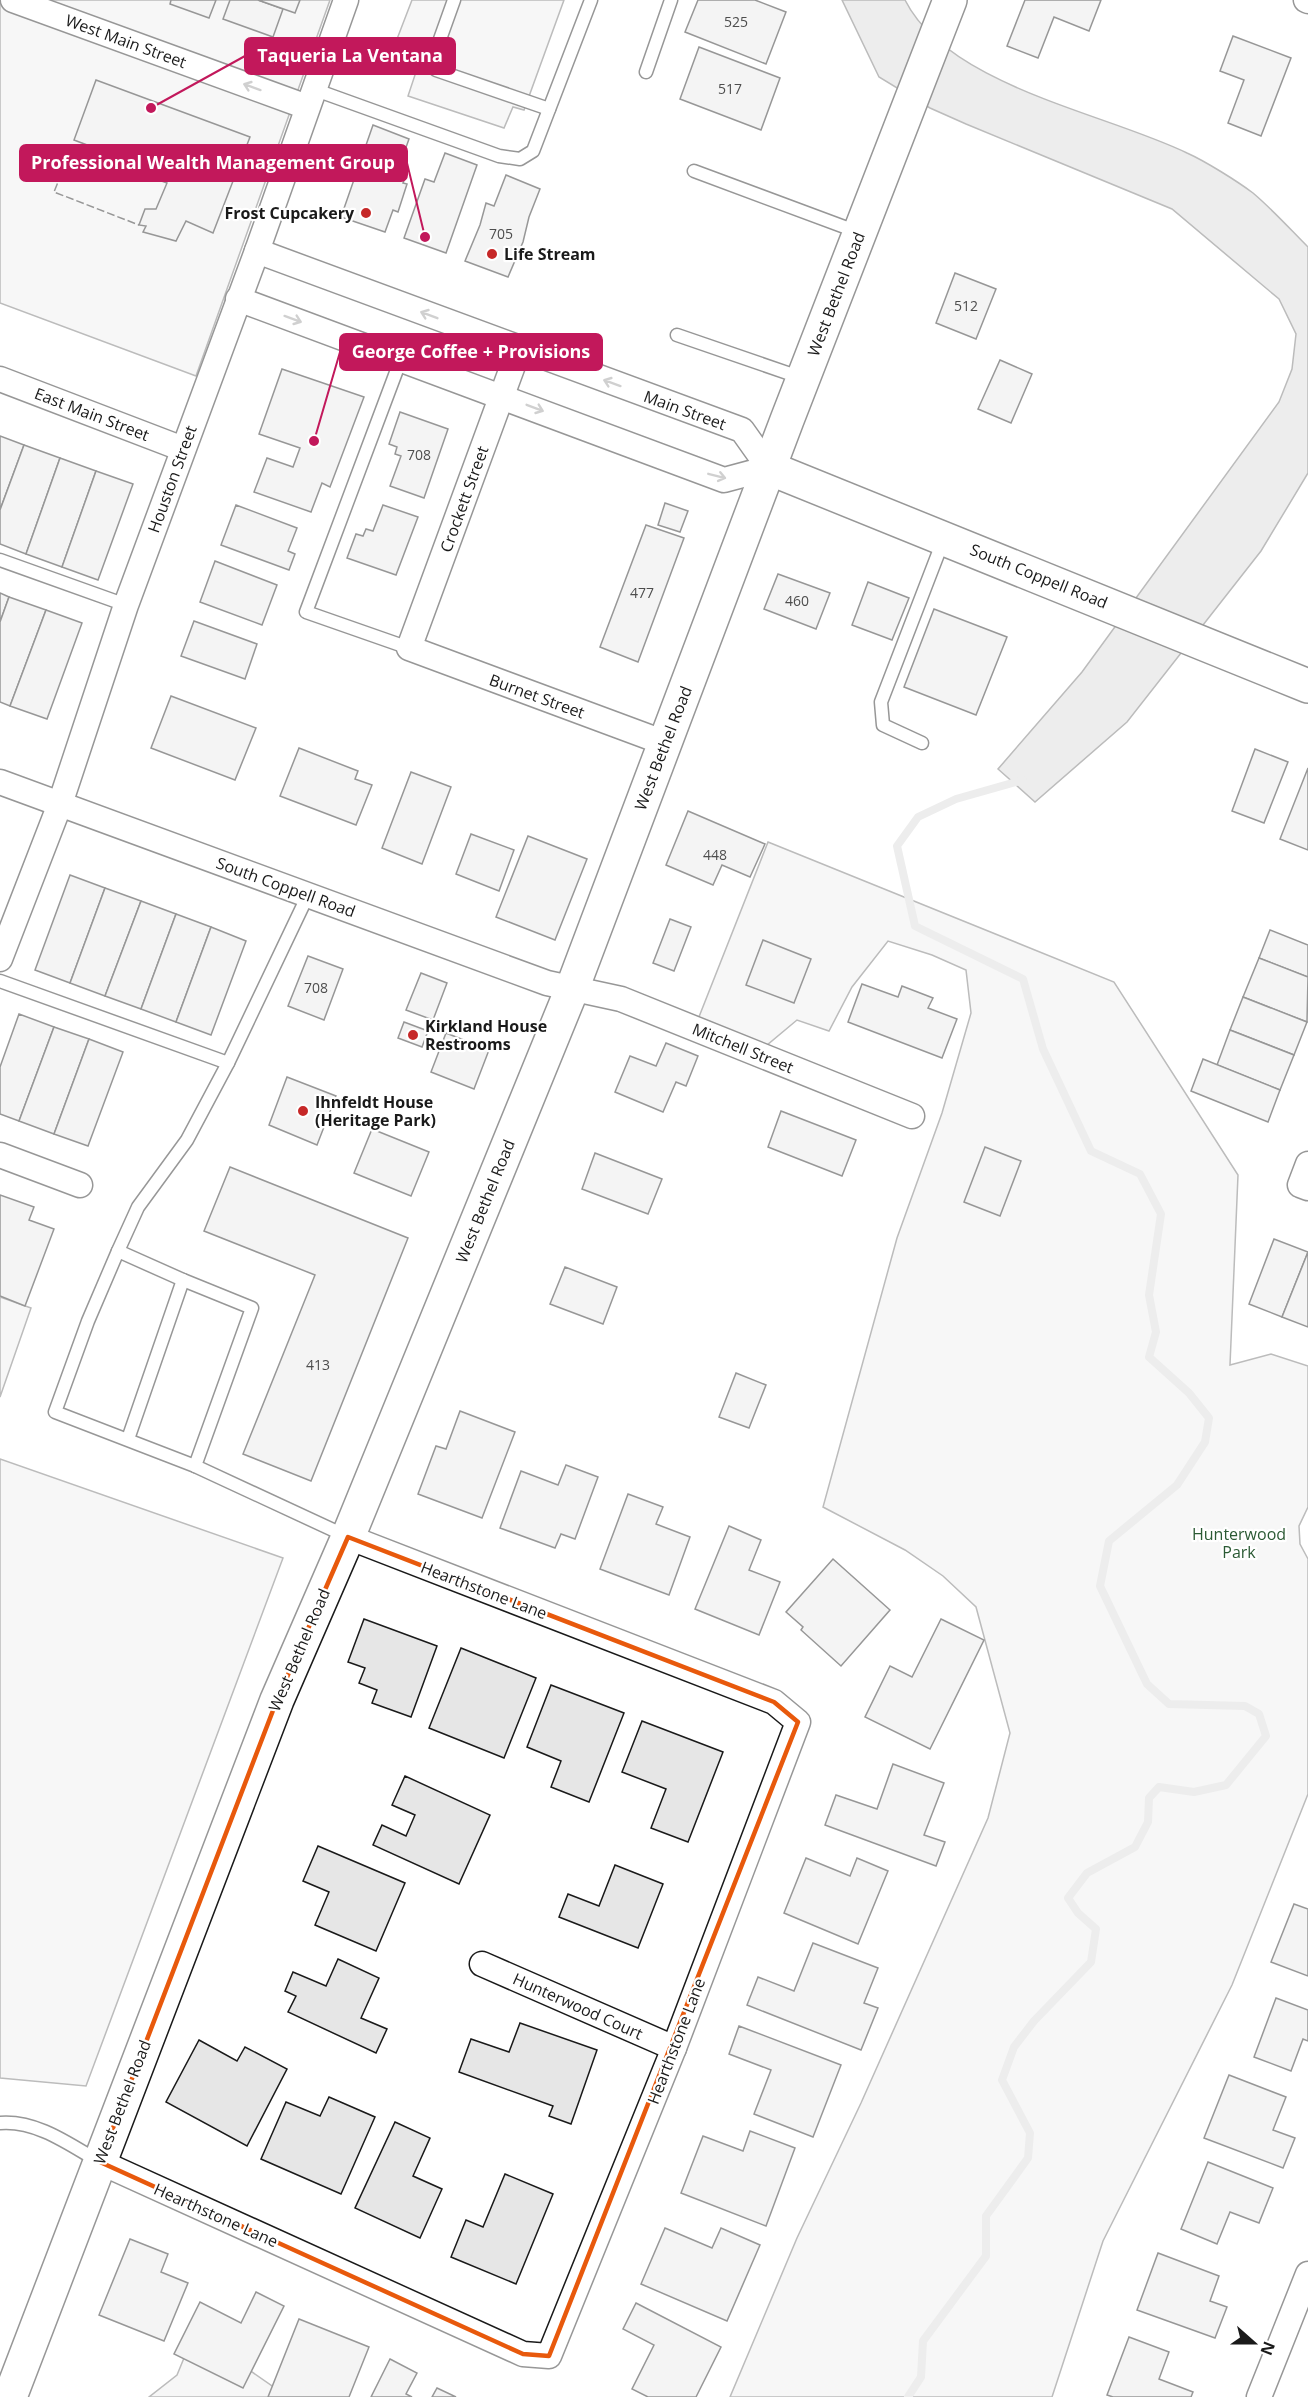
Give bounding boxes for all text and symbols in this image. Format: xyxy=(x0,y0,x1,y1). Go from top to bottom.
street label: West Main Street xyxy=(62,9,190,73)
house number: 525 xyxy=(724,12,748,31)
callout: Taqueria La Ventana xyxy=(245,38,455,74)
text: Taqueria La Ventana xyxy=(257,43,443,67)
house number: 517 xyxy=(718,79,742,98)
one-way arrow xyxy=(243,80,262,91)
callout: Professional Wealth Management Group xyxy=(20,145,407,181)
text: Professional Wealth Management Group xyxy=(31,150,395,174)
place label: Frost Cupcakery xyxy=(225,202,355,224)
marker: Frost Cupcakery xyxy=(359,206,373,220)
house number: 705 xyxy=(489,224,513,243)
street label: West Bethel Road xyxy=(802,229,870,359)
place label: Life Stream xyxy=(504,243,596,265)
marker: Life Stream xyxy=(485,247,499,261)
house number: 512 xyxy=(954,296,978,315)
one-way arrow xyxy=(420,309,439,320)
one-way arrow xyxy=(283,315,302,326)
callout: George Coffee + Provisions xyxy=(340,334,602,370)
text: George Coffee + Provisions xyxy=(352,339,590,363)
one-way arrow xyxy=(603,377,622,388)
street label: East Main Street xyxy=(31,382,153,446)
street label: Main Street xyxy=(641,385,729,435)
one-way arrow xyxy=(525,404,544,415)
street label: Houston Street xyxy=(142,422,202,536)
street label: Crockett Street xyxy=(435,443,494,555)
house number: 708 xyxy=(407,445,431,464)
one-way arrow xyxy=(708,472,727,483)
street label: South Coppell Road xyxy=(967,538,1111,614)
house number: 477 xyxy=(630,583,654,602)
house number: 460 xyxy=(785,591,809,610)
street label: Burnet Street xyxy=(486,669,588,724)
street label: West Bethel Road xyxy=(629,683,697,813)
house number: 448 xyxy=(703,845,727,864)
street label: South Coppell Road xyxy=(213,852,359,922)
house number: 708 xyxy=(304,978,328,997)
place label: Kirkland House Restrooms xyxy=(425,1015,547,1055)
street label: Mitchell Street xyxy=(689,1018,797,1078)
marker: Kirkland House Restrooms xyxy=(406,1028,420,1042)
place label: Ihnfeldt House (Heritage Park) xyxy=(315,1091,436,1131)
marker: Ihnfeldt House (Heritage Park) xyxy=(296,1104,310,1118)
street label: West Bethel Road xyxy=(450,1136,520,1266)
house number: 413 xyxy=(306,1355,330,1374)
park label: Hunterwood Park xyxy=(1192,1523,1286,1563)
street label: Hearthstone Lane xyxy=(418,1556,550,1624)
street label: West Bethel Road xyxy=(263,1585,335,1715)
street label: Hunterwood Court xyxy=(510,1967,647,2045)
street label: Hearthstone Lane xyxy=(642,1975,710,2107)
street label: West Bethel Road xyxy=(88,2037,156,2167)
street label: Hearthstone Lane xyxy=(150,2178,282,2252)
north arrow xyxy=(1224,2313,1284,2373)
text: N xyxy=(1255,2338,1281,2358)

